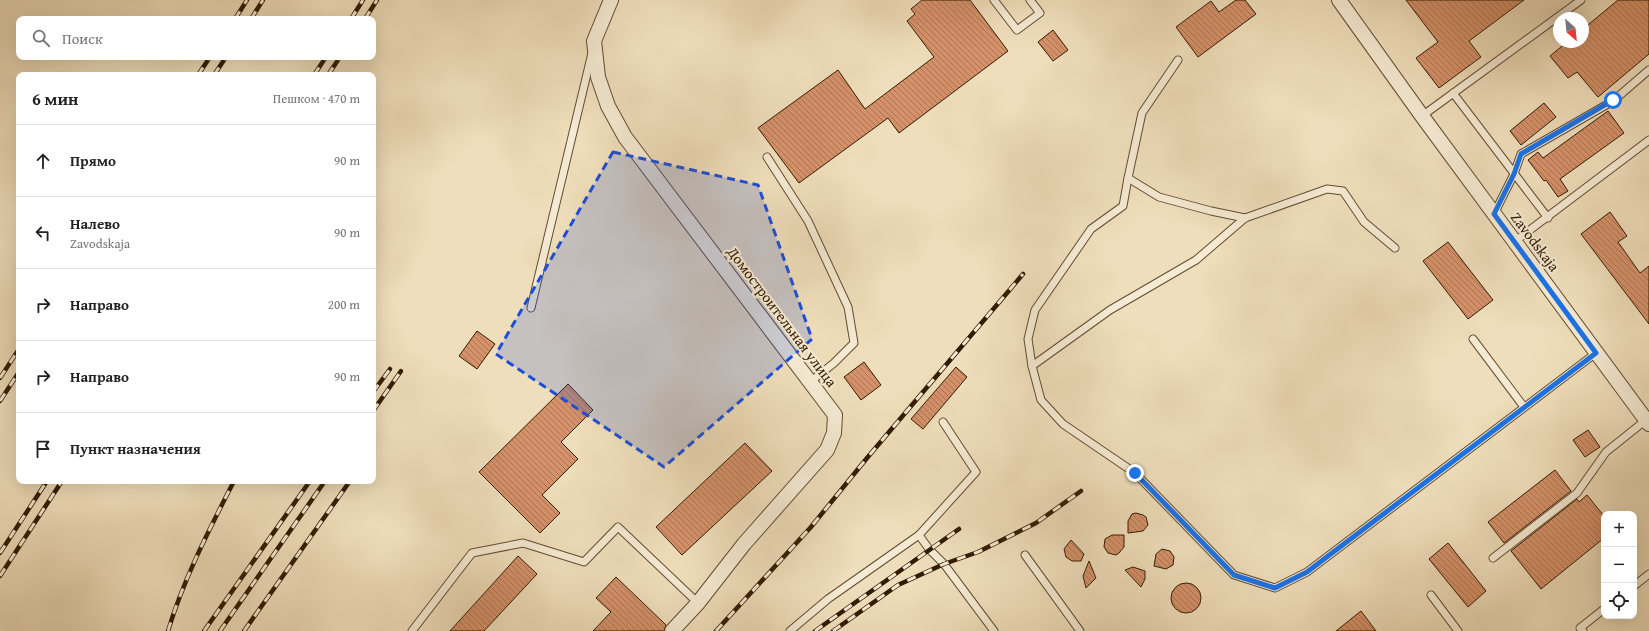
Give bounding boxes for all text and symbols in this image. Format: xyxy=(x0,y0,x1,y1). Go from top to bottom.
north arrow xyxy=(1553,12,1589,48)
search box xyxy=(16,16,376,60)
icon: search xyxy=(30,27,52,49)
text: Поиск xyxy=(62,28,103,49)
text: 6 мин xyxy=(32,86,78,111)
text: Пешком · 470 m xyxy=(273,89,360,108)
route start xyxy=(1604,91,1622,109)
icon: ahead xyxy=(32,150,54,172)
text: Прямо xyxy=(70,150,116,171)
text: 90 m xyxy=(334,151,360,170)
street label: Zavodskaja xyxy=(1506,208,1565,276)
text: Налево xyxy=(70,213,120,234)
icon: left xyxy=(32,222,54,244)
text: 90 m xyxy=(334,223,360,242)
text: Zavodskaja xyxy=(70,234,130,253)
street label: Домостроительная улица xyxy=(722,241,843,392)
icon: right xyxy=(32,294,54,316)
text: Направо xyxy=(70,294,129,315)
text: 200 m xyxy=(328,295,360,314)
icon: right xyxy=(32,366,54,388)
text: Направо xyxy=(70,366,129,387)
text: 90 m xyxy=(334,367,360,386)
icon: arrive xyxy=(32,438,54,460)
text: Пункт назначения xyxy=(70,438,201,459)
route end xyxy=(1126,464,1144,482)
map controls xyxy=(1601,511,1637,619)
button: + xyxy=(1601,511,1637,547)
button: − xyxy=(1601,547,1637,583)
button: locate xyxy=(1601,583,1637,619)

